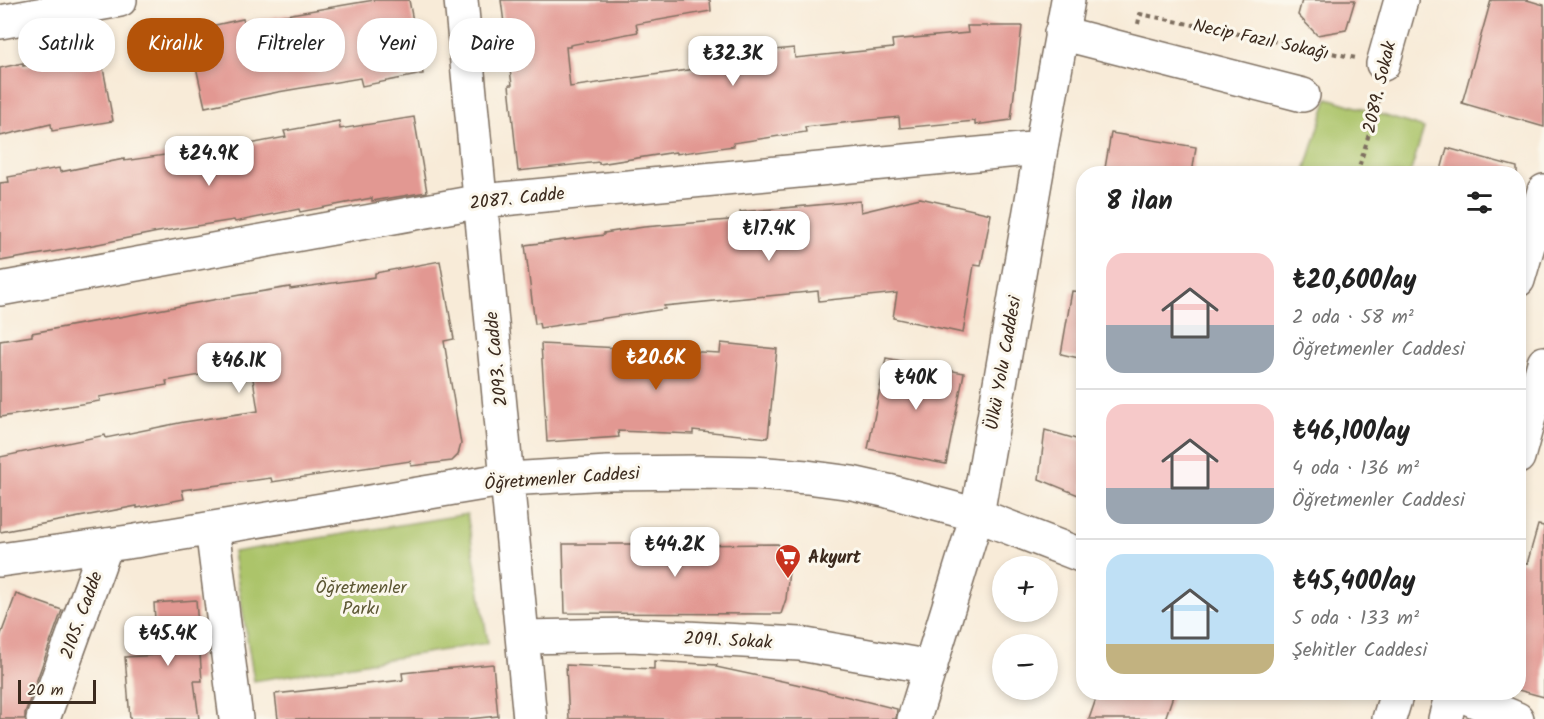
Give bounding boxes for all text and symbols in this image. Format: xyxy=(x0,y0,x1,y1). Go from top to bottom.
street label: Necip Fazıl Sokağı xyxy=(1190,12,1331,69)
chip: Satılık xyxy=(18,18,115,72)
chip: Kiralık xyxy=(127,18,224,72)
chip: Filtreler xyxy=(236,18,345,72)
chip: Yeni xyxy=(357,18,437,72)
chip: Daire xyxy=(449,18,535,72)
pin: ₺32.3K xyxy=(684,36,782,87)
street label: 2089. Sokak xyxy=(1356,38,1405,136)
text: ₺32.3K xyxy=(702,39,764,71)
pin: ₺24.9K xyxy=(160,136,258,187)
text: ₺24.9K xyxy=(179,139,239,171)
street label: 2087. Cadde xyxy=(468,180,566,219)
text: 8 ilan xyxy=(1106,181,1173,223)
icon: filters xyxy=(1463,186,1496,219)
pin: ₺17.4K xyxy=(720,211,818,262)
text: ₺17.4K xyxy=(742,214,796,246)
text: ₺20,600/ay xyxy=(1292,260,1417,302)
icon: home xyxy=(1154,277,1226,349)
street label: Ülkü Yolu Caddesi xyxy=(978,293,1031,432)
text: 2 oda · 58 m² xyxy=(1292,302,1414,334)
street label: 2093. Cadde xyxy=(478,310,517,408)
text: Öğretmenler Caddesi xyxy=(1292,334,1465,366)
pin: ₺20.6K xyxy=(607,340,705,391)
pin: ₺46.1K xyxy=(190,343,288,394)
text: ₺20.6K xyxy=(626,343,686,375)
text: ₺46.1K xyxy=(211,346,267,378)
pin: ₺40K xyxy=(880,360,952,411)
text: ₺40K xyxy=(894,363,938,395)
text: ₺46,100/ay xyxy=(1292,411,1410,453)
icon: home xyxy=(1154,428,1226,500)
text: 4 oda · 136 m² xyxy=(1292,453,1419,485)
street label: Öğretmenler Caddesi xyxy=(484,460,641,499)
text: Öğretmenler Caddesi xyxy=(1292,485,1465,517)
pin: ₺44.2K xyxy=(626,527,724,578)
text: ₺44.2K xyxy=(644,530,706,562)
supermarket icon: Akyurt xyxy=(773,542,803,580)
place label: Akyurt xyxy=(808,544,862,573)
map controls xyxy=(992,556,1058,700)
button: + xyxy=(992,556,1058,622)
text: ₺45,400/ay xyxy=(1292,561,1415,603)
street label: 2105. Cadde xyxy=(53,568,112,663)
park label: Öğretmenler Parkı xyxy=(315,574,408,624)
icon: home xyxy=(1154,578,1226,650)
text: 5 oda · 133 m² xyxy=(1292,603,1419,635)
pin: ₺45.4K xyxy=(119,616,217,667)
text: ₺45.4K xyxy=(138,619,198,651)
street label: 2091. Sokak xyxy=(683,625,773,658)
button: − xyxy=(992,634,1058,700)
text: Şehitler Caddesi xyxy=(1292,635,1427,667)
scale bar xyxy=(18,677,96,704)
text: 20 m xyxy=(27,678,63,703)

